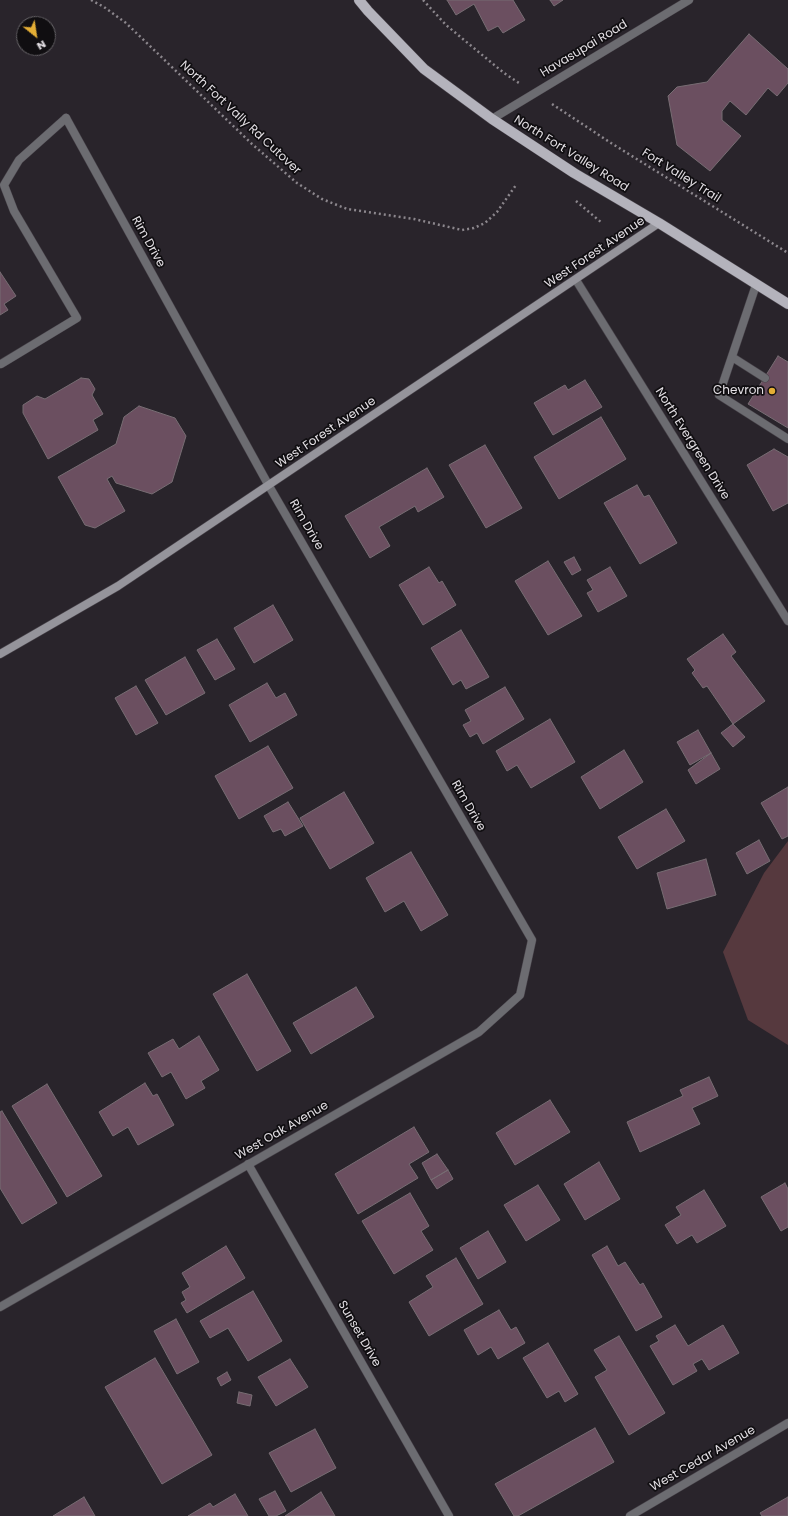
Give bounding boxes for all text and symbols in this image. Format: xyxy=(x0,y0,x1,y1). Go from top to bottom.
north arrow xyxy=(16,16,56,56)
street label: Havasupai Road xyxy=(538,17,630,81)
text: N xyxy=(34,37,49,55)
street label: North Fort Vally Rd Cutover xyxy=(177,58,303,178)
street label: North Fort Valley Road xyxy=(511,113,631,195)
street label: Fort Valley Trail xyxy=(639,146,723,206)
street label: Rim Drive xyxy=(128,214,168,270)
street label: West Forest Avenue xyxy=(542,214,648,292)
place label: Chevron xyxy=(713,384,764,398)
street label: North Evergreen Drive xyxy=(652,385,732,503)
marker: Chevron xyxy=(767,386,777,396)
street label: West Forest Avenue xyxy=(273,394,379,472)
street label: Rim Drive xyxy=(286,497,326,553)
street label: Rim Drive xyxy=(448,778,488,834)
street label: West Oak Avenue xyxy=(233,1099,331,1163)
street label: Sunset Drive xyxy=(334,1298,384,1370)
street label: West Cedar Avenue xyxy=(648,1423,758,1495)

